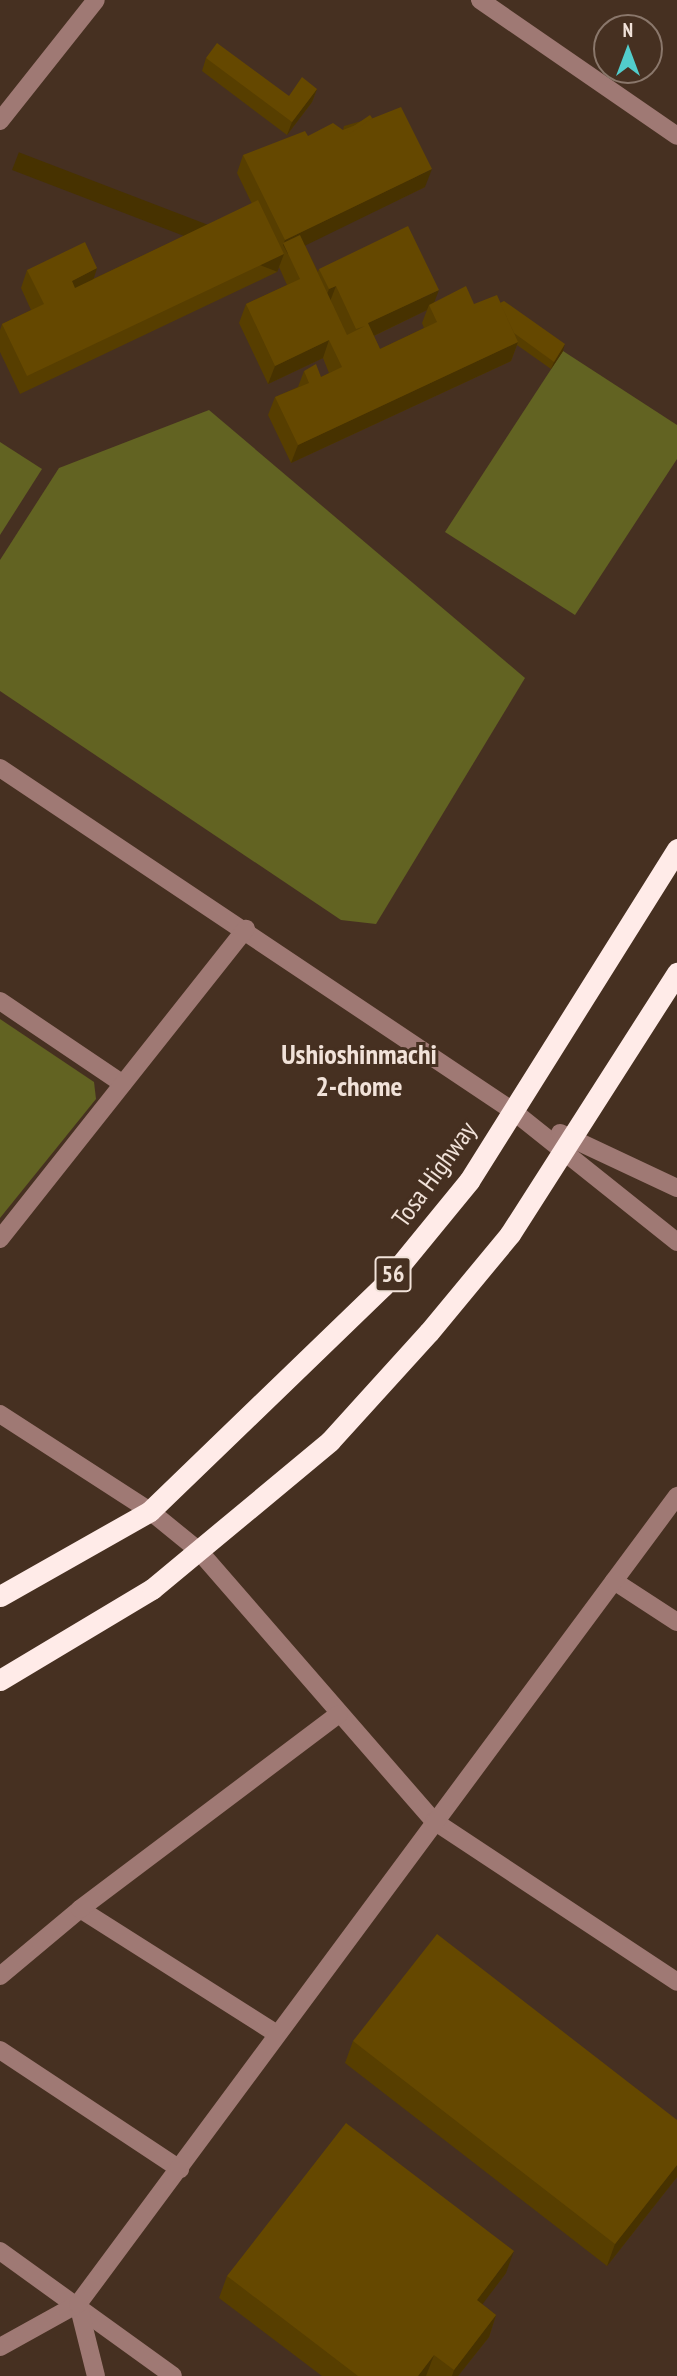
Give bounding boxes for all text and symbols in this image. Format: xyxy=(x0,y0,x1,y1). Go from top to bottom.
north arrow xyxy=(593,14,663,84)
text: N xyxy=(623,18,633,42)
district label: Ushioshinmachi 2-chome xyxy=(281,1037,437,1103)
street label: Tosa Highway xyxy=(385,1115,483,1233)
road number: 56 xyxy=(374,1254,412,1294)

